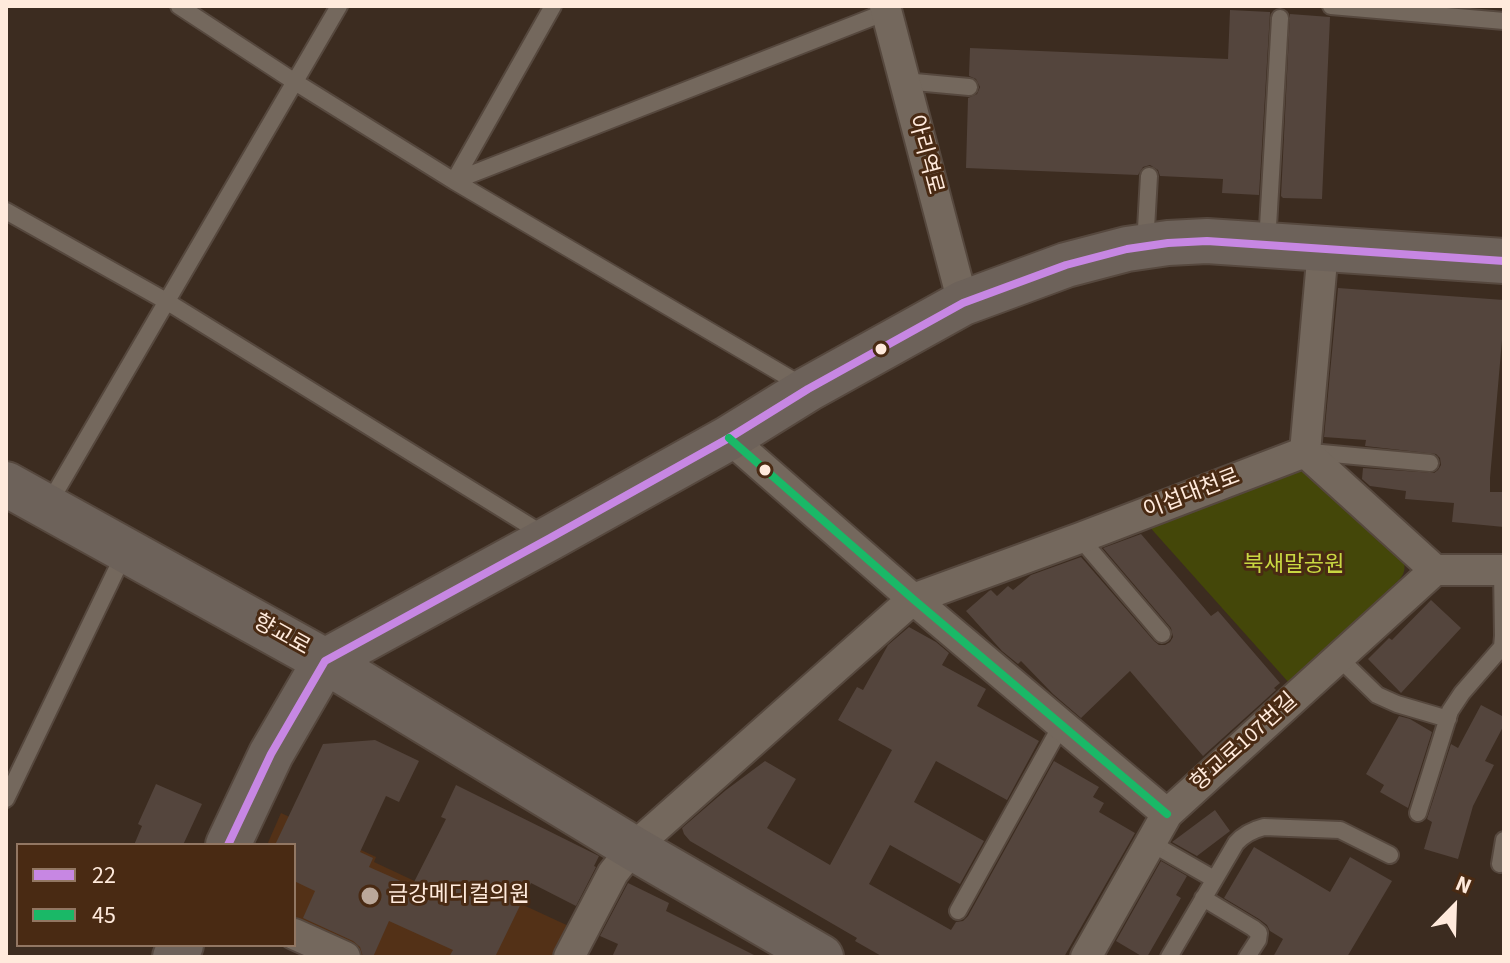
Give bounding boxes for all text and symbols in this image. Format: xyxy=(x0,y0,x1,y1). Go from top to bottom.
street label: 아리역로 xyxy=(901,112,947,198)
unlabelled marker xyxy=(873,341,889,357)
unlabelled marker xyxy=(757,462,773,478)
street label: 이섭대천로 xyxy=(1140,465,1244,525)
park label: 북새말공원 xyxy=(1243,553,1345,579)
street label: 향교로 xyxy=(248,610,314,662)
street label: 향교로107번길 xyxy=(1186,688,1304,798)
legend xyxy=(16,843,296,947)
text: 22 xyxy=(92,858,116,893)
north arrow xyxy=(1414,867,1494,947)
text: N xyxy=(1450,867,1476,902)
place label: 금강메디컬의원 xyxy=(388,883,530,909)
marker: 금강메디컬의원 xyxy=(359,885,381,907)
text: 45 xyxy=(92,898,116,933)

